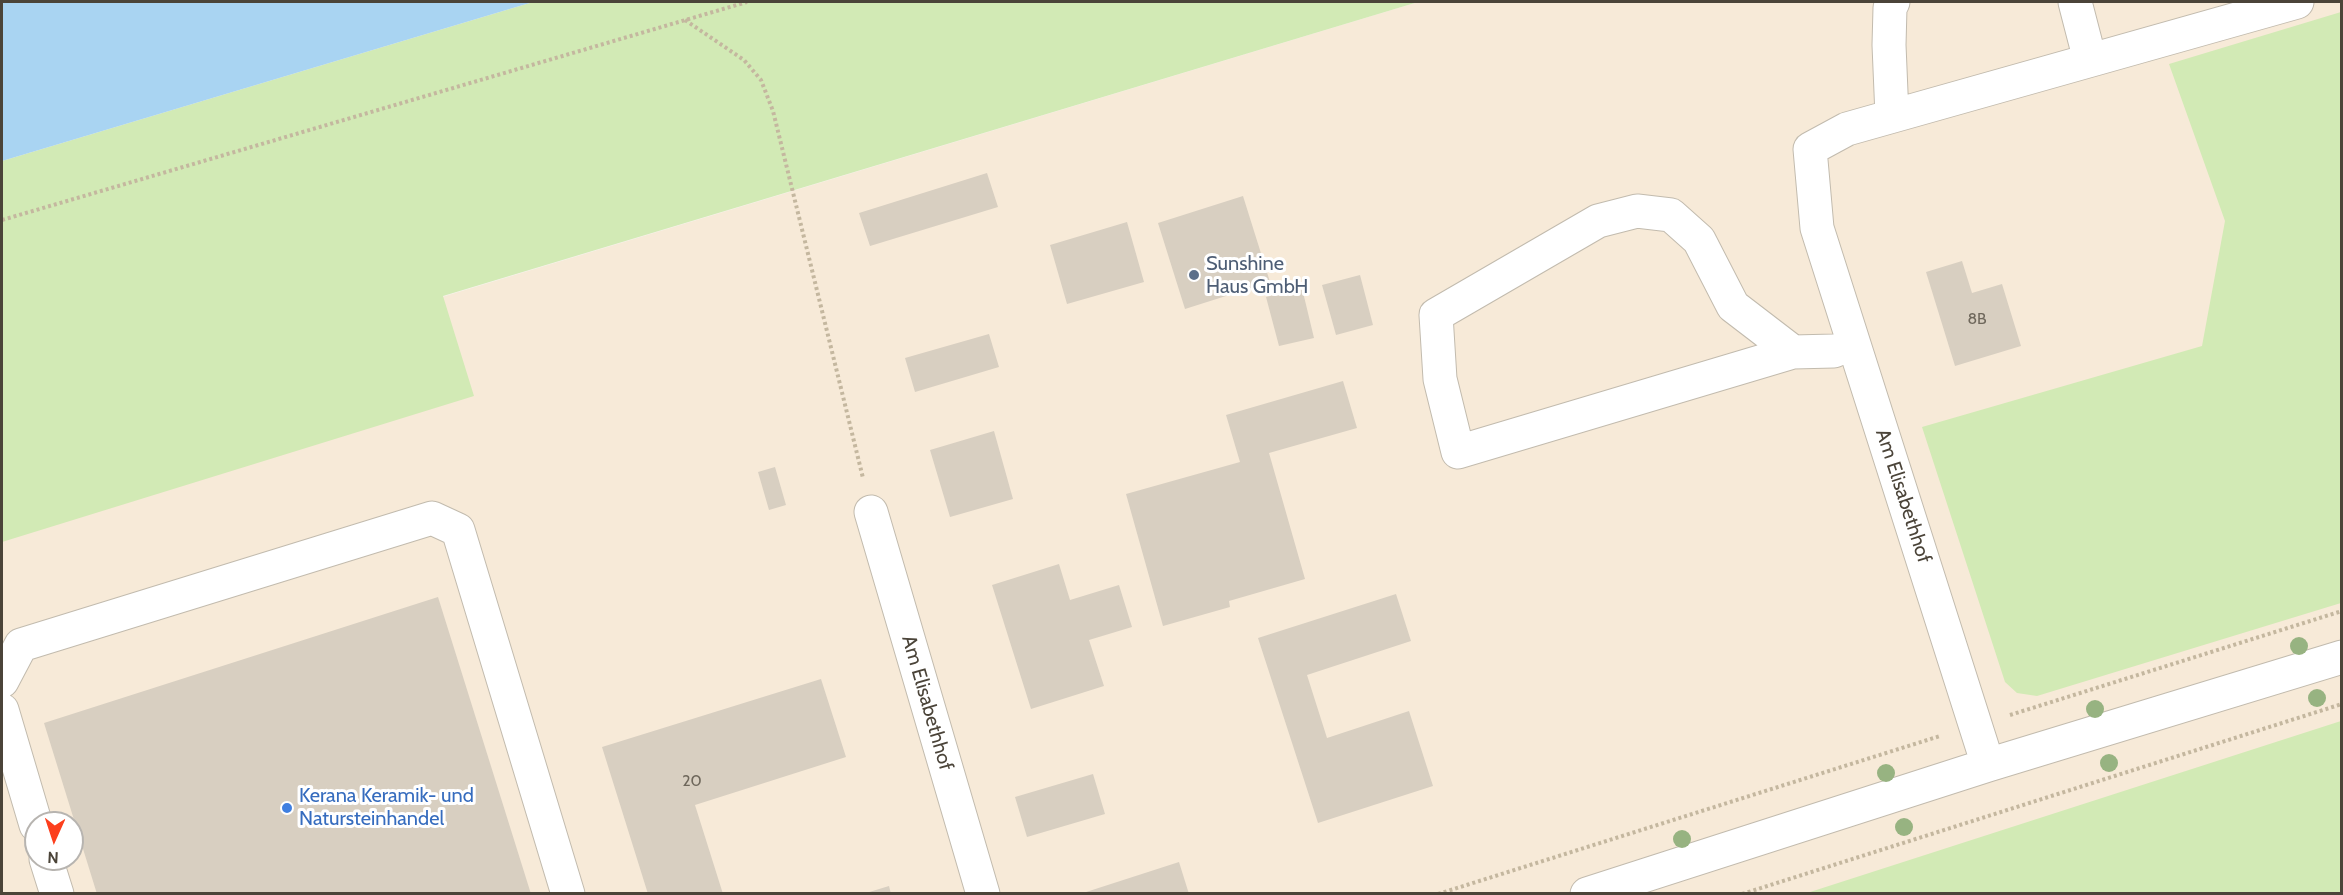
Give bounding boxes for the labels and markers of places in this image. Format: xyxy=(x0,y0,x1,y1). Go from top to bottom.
place label: Sunshine Haus GmbH xyxy=(1206,252,1308,299)
marker: Sunshine Haus GmbH xyxy=(1187,268,1201,282)
place label: Kerana Keramik- und Natursteinhandel xyxy=(299,784,474,831)
marker: Kerana Keramik- und Natursteinhandel xyxy=(280,801,294,815)

